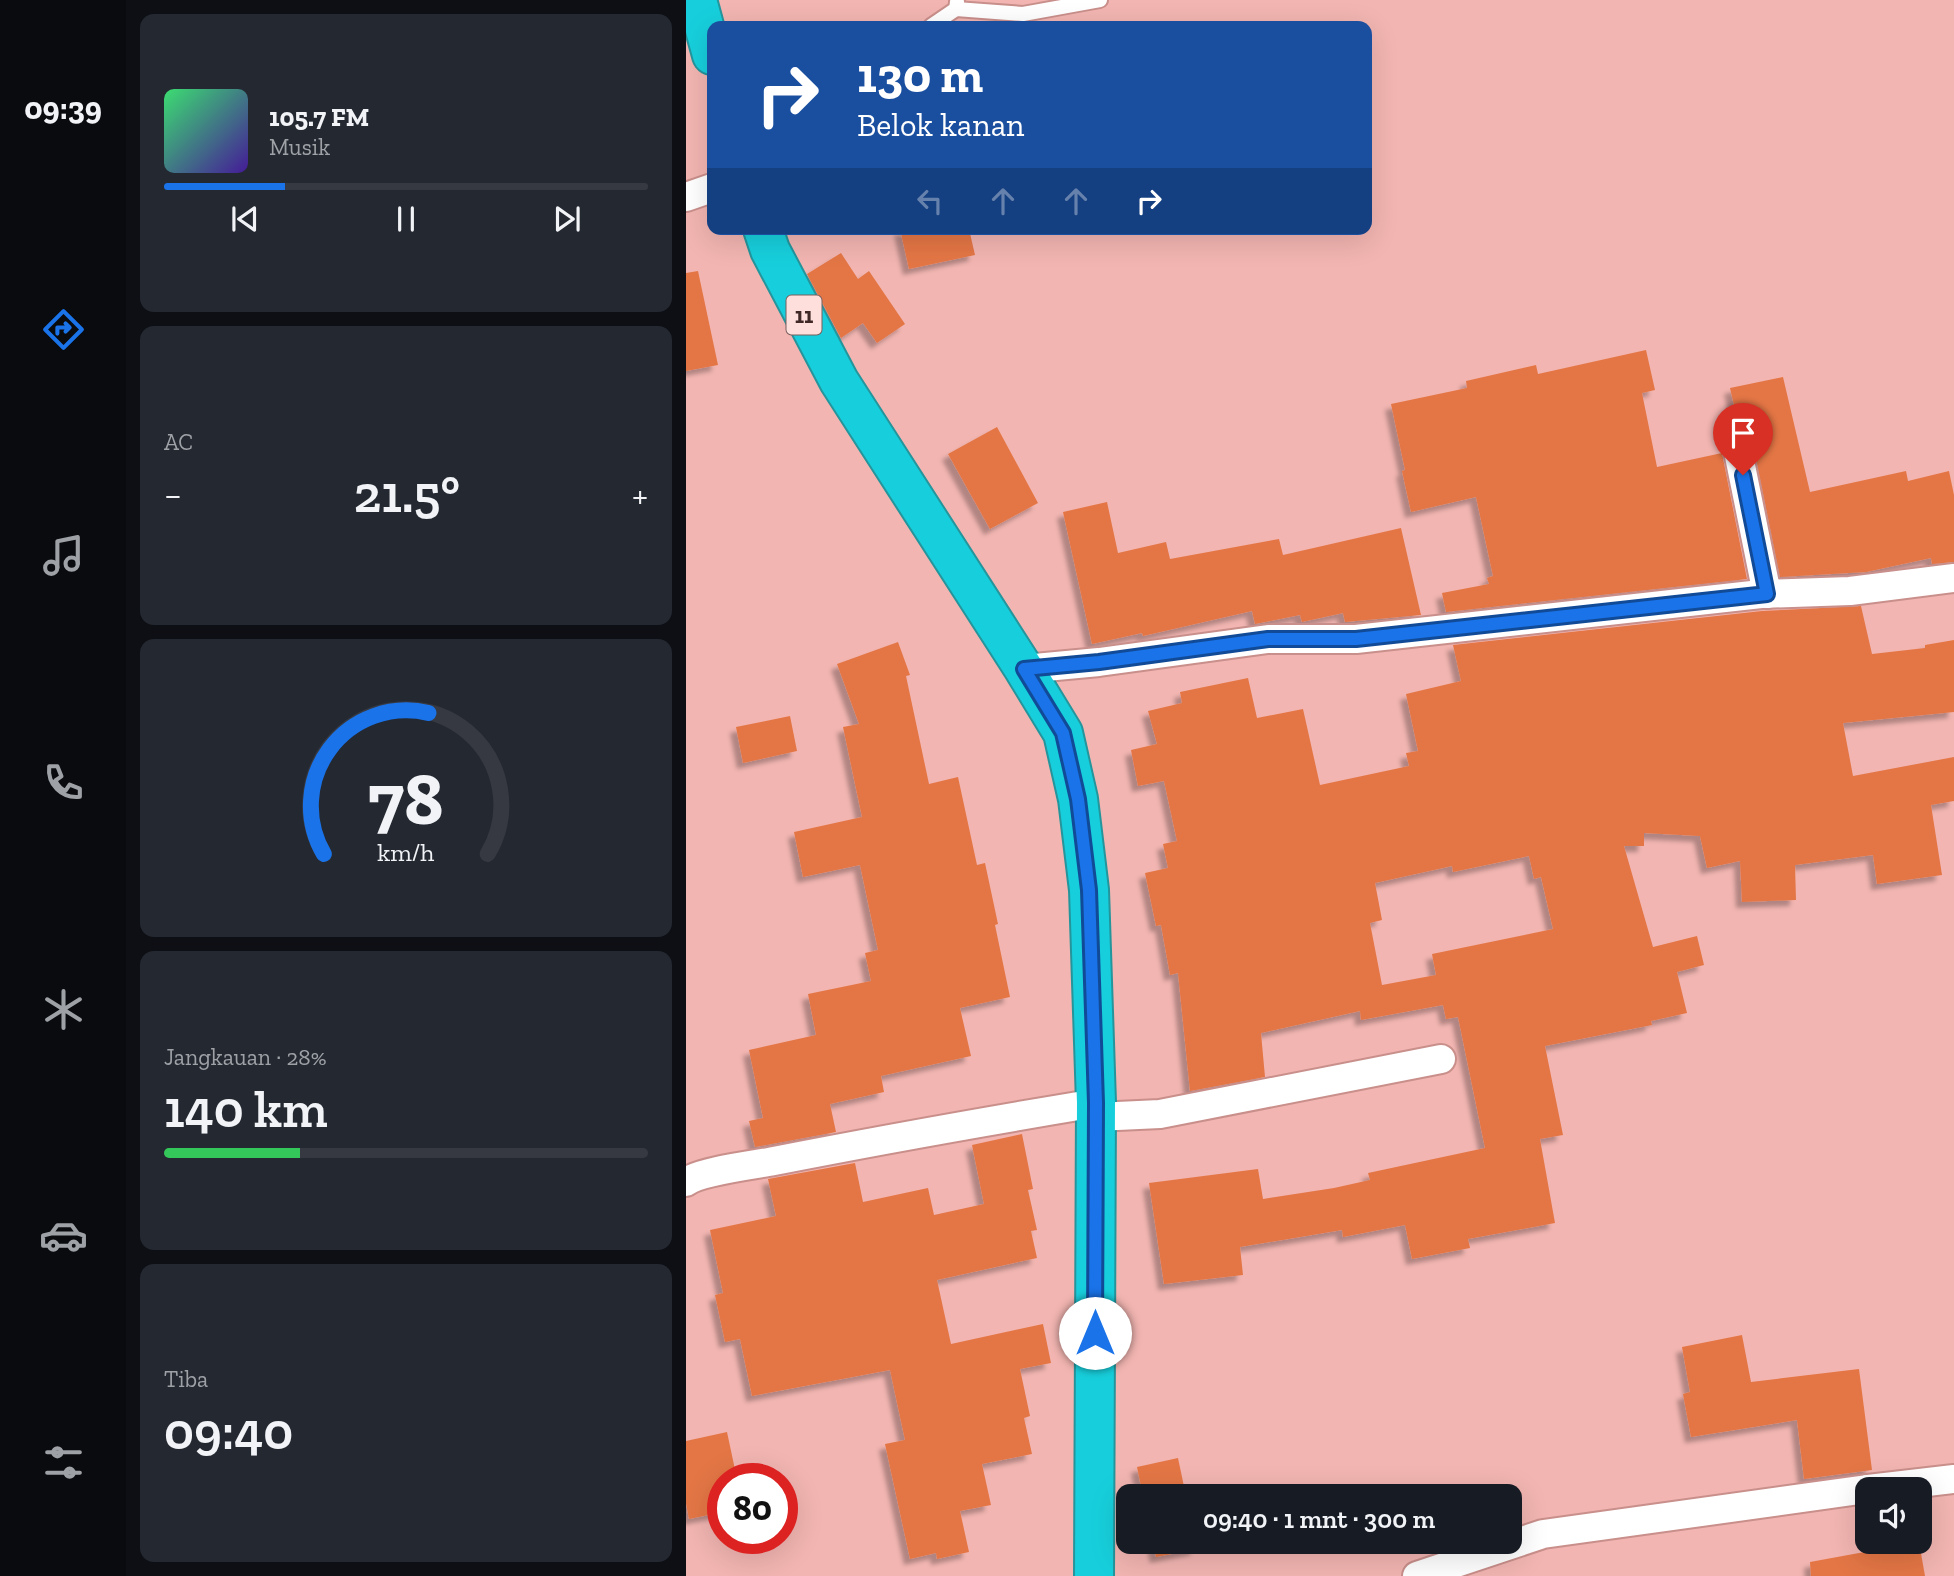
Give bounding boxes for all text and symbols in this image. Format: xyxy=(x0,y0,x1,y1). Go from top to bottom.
text: 130 m xyxy=(857,46,983,105)
icon: right xyxy=(742,49,833,140)
text: 09:39 xyxy=(24,89,102,127)
text: 105.7 FM xyxy=(269,101,369,133)
text: Belok kanan xyxy=(857,106,1024,144)
text: Musik xyxy=(269,133,330,161)
icon: left xyxy=(911,182,949,220)
icon: ahead xyxy=(984,182,1022,220)
icon: ahead xyxy=(1057,182,1095,220)
icon: right xyxy=(1130,182,1168,220)
icon: previous xyxy=(226,200,264,238)
icon: pause xyxy=(387,200,425,238)
icon: next xyxy=(548,200,586,238)
road number: 11 xyxy=(786,296,822,334)
icon: directions xyxy=(39,305,88,354)
pin xyxy=(1713,403,1773,475)
icon: arrive xyxy=(1724,414,1762,452)
text: AC xyxy=(164,428,193,456)
text: 21.5° xyxy=(354,463,460,525)
text: − xyxy=(164,472,182,518)
text: + xyxy=(632,472,648,518)
icon: music xyxy=(39,531,88,580)
text: 78 xyxy=(368,755,444,843)
icon: phone xyxy=(39,758,88,807)
text: km/h xyxy=(377,837,435,867)
icon: climate xyxy=(39,985,88,1034)
text: Jangkauan · 28% xyxy=(164,1043,327,1071)
text: 140 km xyxy=(164,1078,328,1140)
icon: car xyxy=(39,1211,88,1260)
position arrow xyxy=(1058,1296,1132,1370)
text: Tiba xyxy=(164,1365,208,1393)
text: 09:40 xyxy=(164,1400,293,1462)
icon: filters xyxy=(39,1438,88,1487)
speed limit sign: 80 xyxy=(707,1463,798,1554)
map controls xyxy=(1855,1477,1932,1554)
button: sound xyxy=(1855,1477,1932,1554)
text: 09:40 · 1 mnt · 300 m xyxy=(1203,1503,1435,1535)

